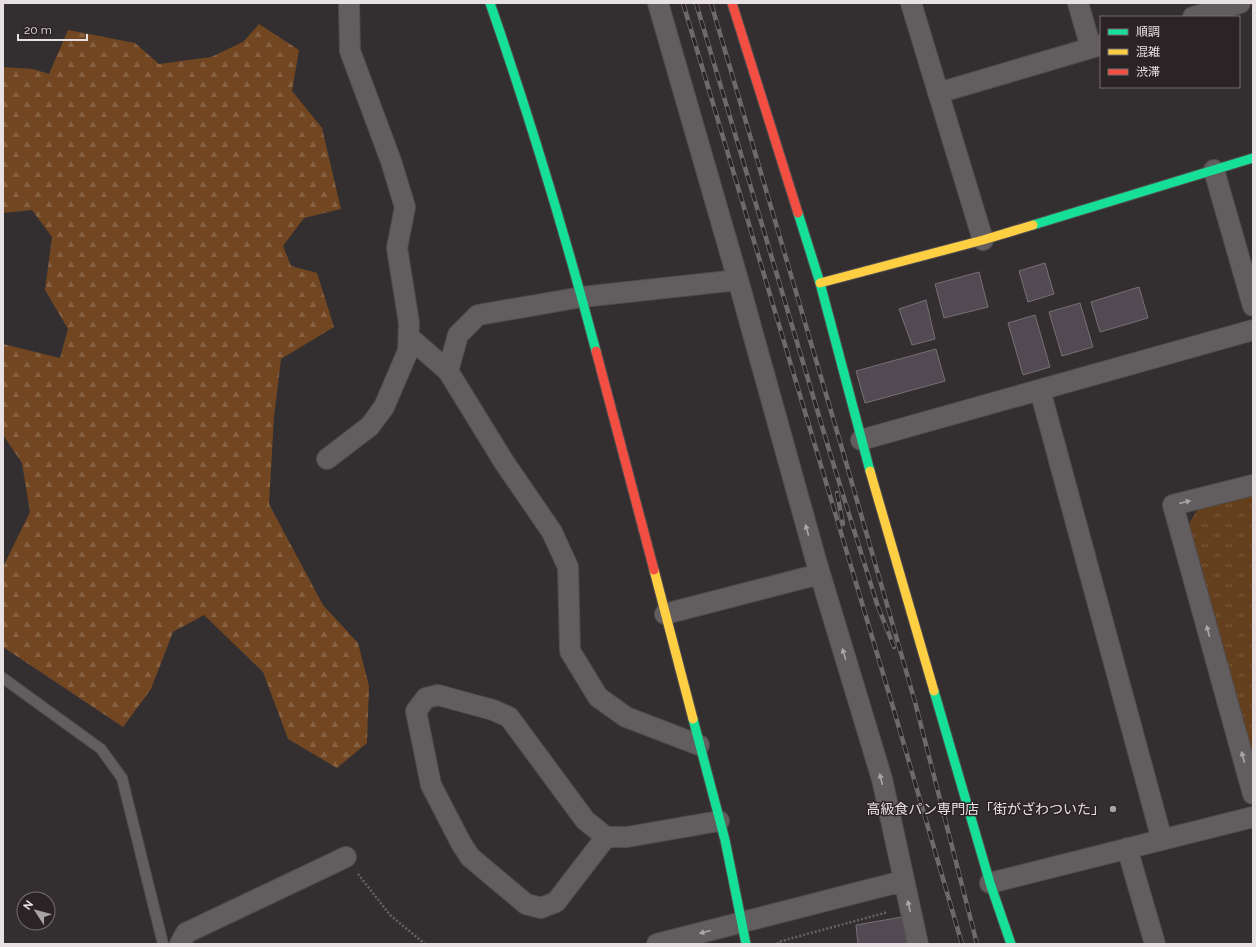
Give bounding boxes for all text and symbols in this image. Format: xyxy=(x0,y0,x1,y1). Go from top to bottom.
scale bar xyxy=(18,16,87,42)
legend xyxy=(1100,16,1240,88)
text: 20 m xyxy=(24,23,52,37)
text: 順調 xyxy=(1136,25,1160,39)
text: 混雑 xyxy=(1136,45,1160,59)
text: 渋滞 xyxy=(1136,65,1160,79)
one-way arrow xyxy=(1180,499,1192,505)
one-way arrow xyxy=(804,523,810,536)
one-way arrow xyxy=(1205,625,1211,637)
one-way arrow xyxy=(841,648,847,660)
one-way arrow xyxy=(1239,750,1245,763)
one-way arrow xyxy=(878,773,884,785)
place label: 高級食パン専門店「街がざわついた」 xyxy=(866,801,1105,817)
marker: 高級食パン専門店「街がざわついた」 xyxy=(1108,804,1118,814)
north arrow xyxy=(16,891,56,931)
text: N xyxy=(21,898,36,913)
one-way arrow xyxy=(905,900,911,912)
one-way arrow xyxy=(698,929,710,935)

